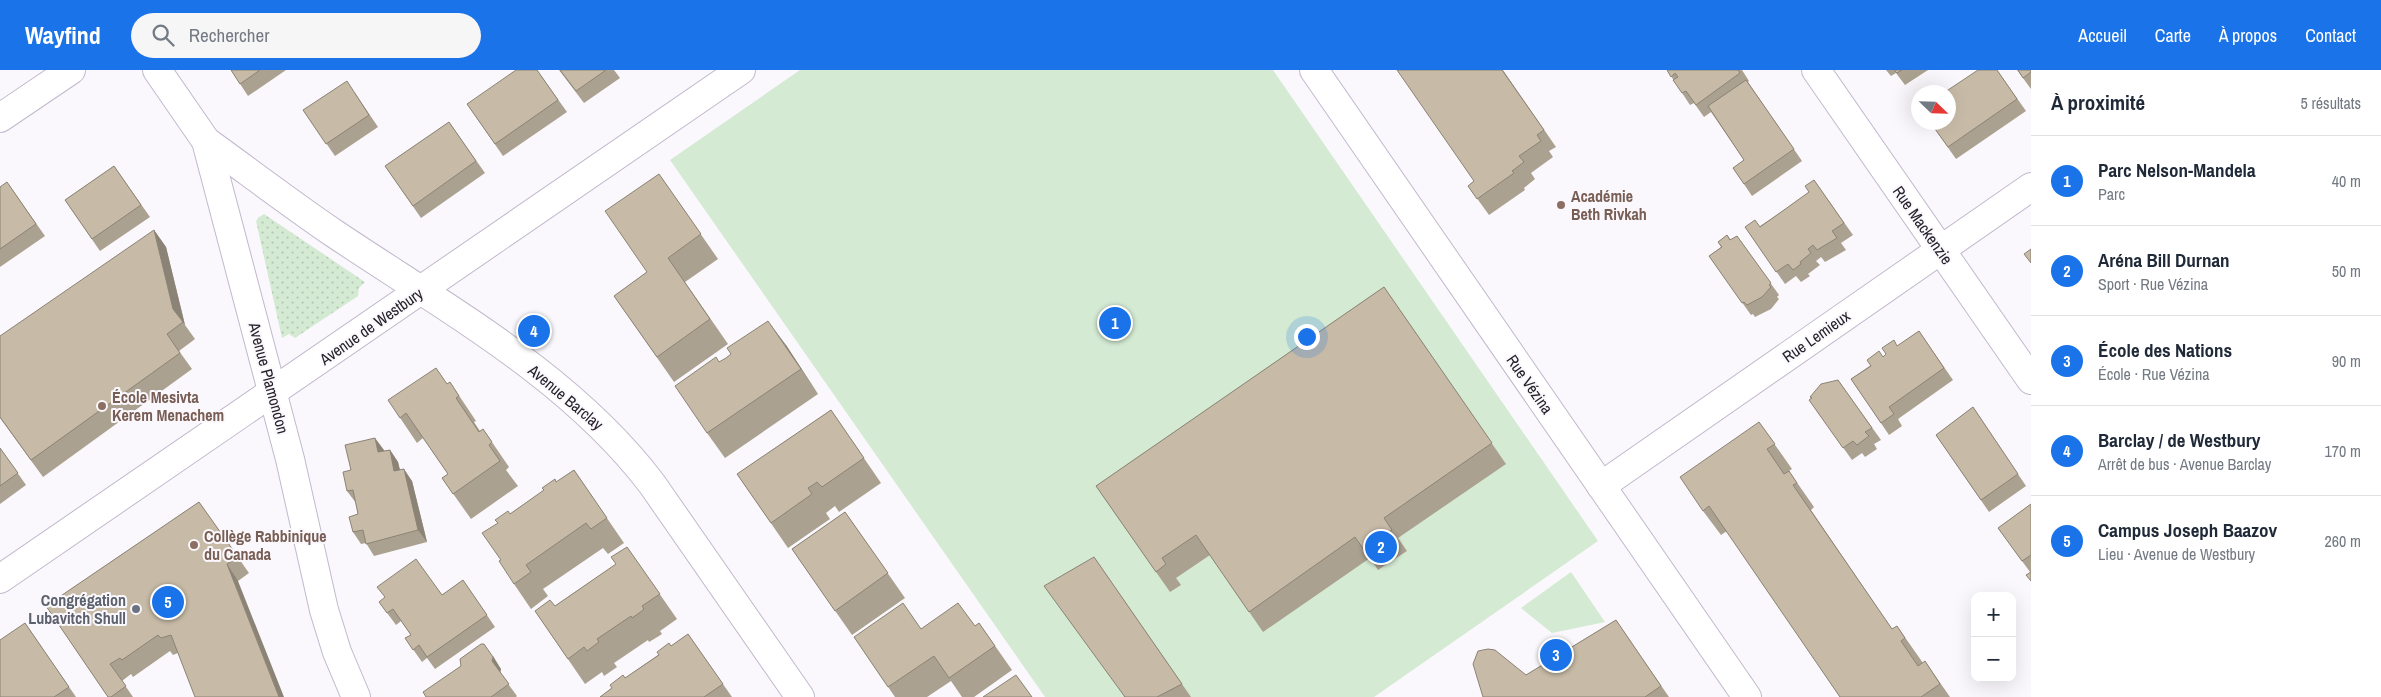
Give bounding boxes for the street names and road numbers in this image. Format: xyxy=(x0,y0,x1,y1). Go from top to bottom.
street label: Rue Mackenzie xyxy=(1888,181,1958,269)
street label: Avenue de Westbury xyxy=(314,282,427,370)
street label: Rue Lemieux xyxy=(1778,304,1855,367)
street label: Avenue Plamondon xyxy=(243,319,294,436)
street label: Rue Vézina xyxy=(1502,350,1559,419)
street label: Avenue Barclay xyxy=(523,358,609,435)

